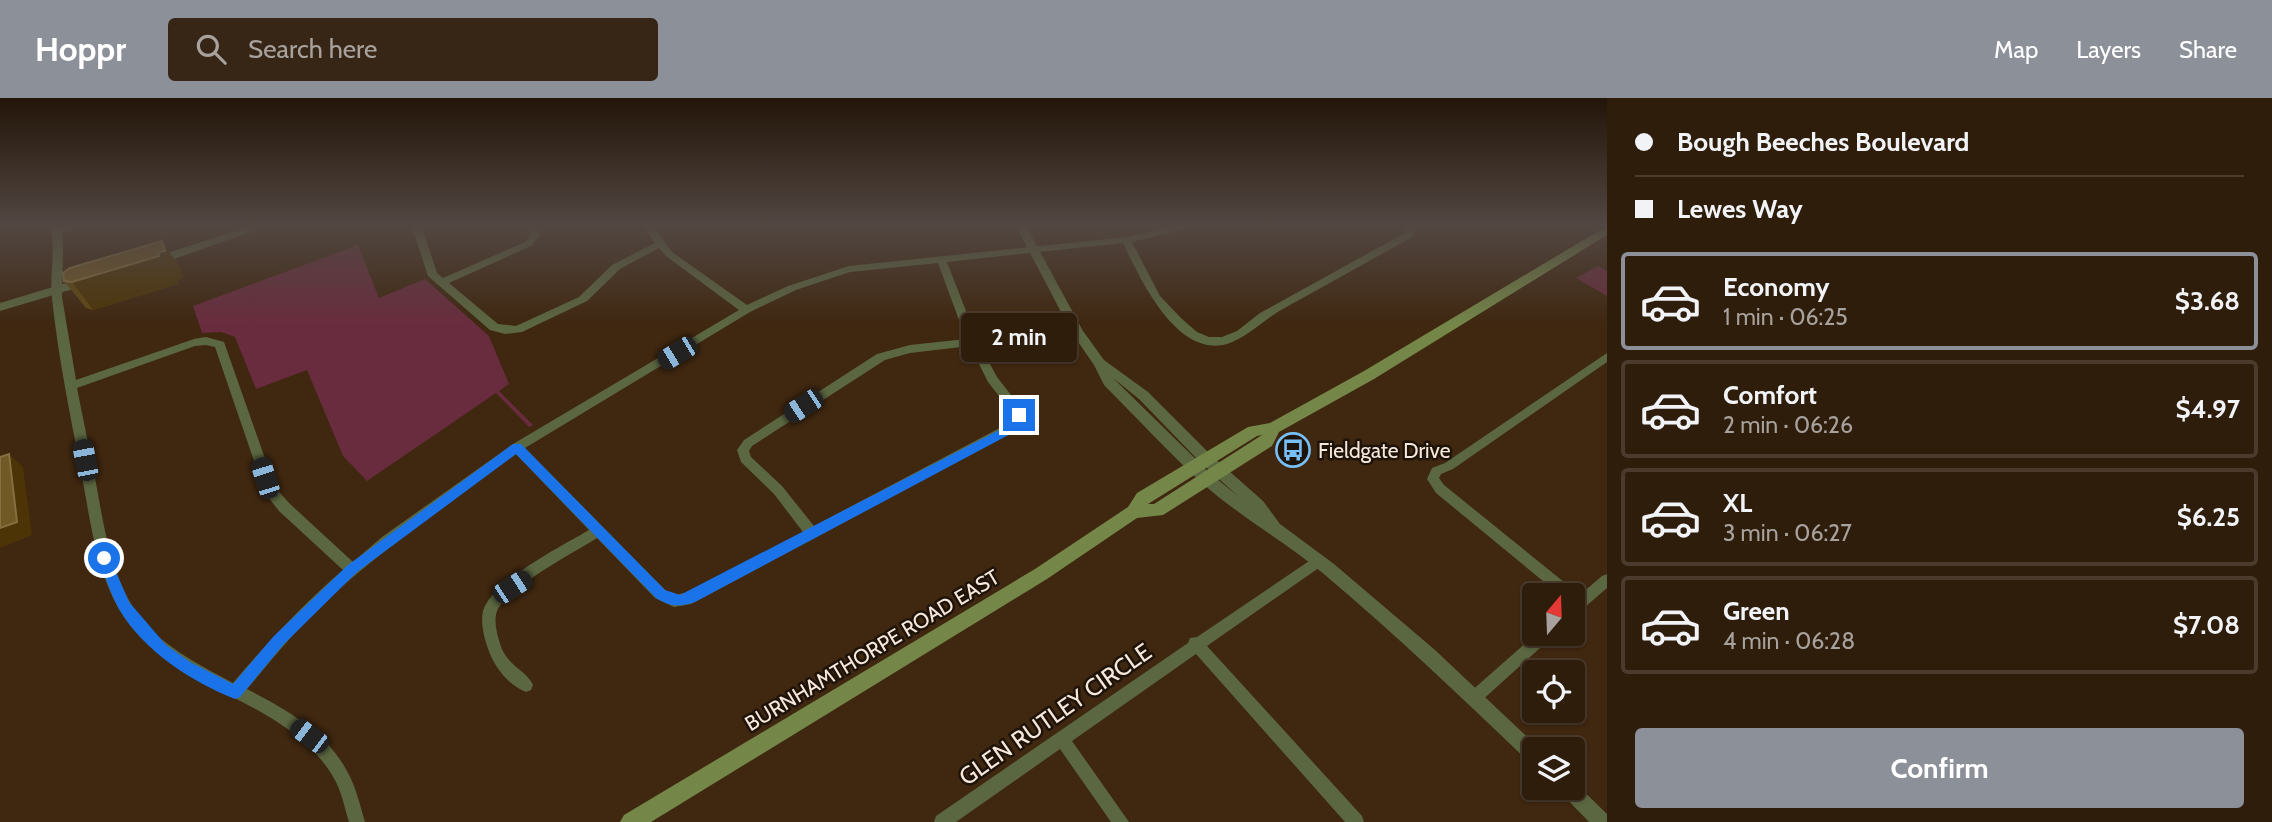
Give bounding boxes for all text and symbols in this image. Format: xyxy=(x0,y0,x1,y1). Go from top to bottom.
search box xyxy=(168,18,658,81)
text: Hoppr xyxy=(35,29,126,69)
icon: search xyxy=(192,30,230,68)
text: Search here xyxy=(248,33,377,65)
text: Map xyxy=(1994,35,2038,64)
text: Layers xyxy=(2076,35,2141,64)
text: Share xyxy=(2179,35,2237,64)
text: Bough Beeches Boulevard xyxy=(1677,126,1969,158)
text: Lewes Way xyxy=(1677,193,1803,225)
icon: car xyxy=(1639,270,1702,333)
text: Economy xyxy=(1723,271,1829,303)
text: $3.68 xyxy=(2175,285,2240,317)
text: 1 min · 06:25 xyxy=(1723,303,1848,331)
callout: 2 min xyxy=(961,314,1077,362)
text: 2 min xyxy=(991,323,1047,351)
car xyxy=(654,333,701,373)
icon: car xyxy=(1639,378,1702,441)
text: Comfort xyxy=(1723,379,1817,411)
car xyxy=(780,386,827,426)
text: $4.97 xyxy=(2176,393,2240,425)
route end xyxy=(1003,399,1035,431)
text: 2 min · 06:26 xyxy=(1723,411,1853,439)
bus stop icon: Fieldgate Drive xyxy=(1274,431,1312,469)
car xyxy=(71,437,100,483)
place label: Fieldgate Drive xyxy=(1318,438,1451,463)
car xyxy=(249,455,282,501)
icon: car xyxy=(1639,486,1702,549)
text: XL xyxy=(1723,487,1752,519)
text: $6.25 xyxy=(2177,501,2240,533)
text: 3 min · 06:27 xyxy=(1723,519,1852,547)
route start xyxy=(88,542,120,574)
street label: BURNHAMTHORPE ROAD EAST xyxy=(740,564,1004,736)
car xyxy=(489,567,536,607)
north arrow xyxy=(1522,583,1586,646)
map controls xyxy=(1522,583,1585,800)
icon: car xyxy=(1639,594,1702,657)
text: Green xyxy=(1723,595,1790,627)
text: $7.08 xyxy=(2173,609,2240,641)
text: 4 min · 06:28 xyxy=(1723,627,1855,655)
street label: GLEN RUTLEY CIRCLE xyxy=(953,637,1157,791)
button: locate xyxy=(1522,660,1585,723)
car xyxy=(286,715,333,757)
button: Confirm xyxy=(1635,728,2244,808)
button: layers xyxy=(1522,737,1585,800)

